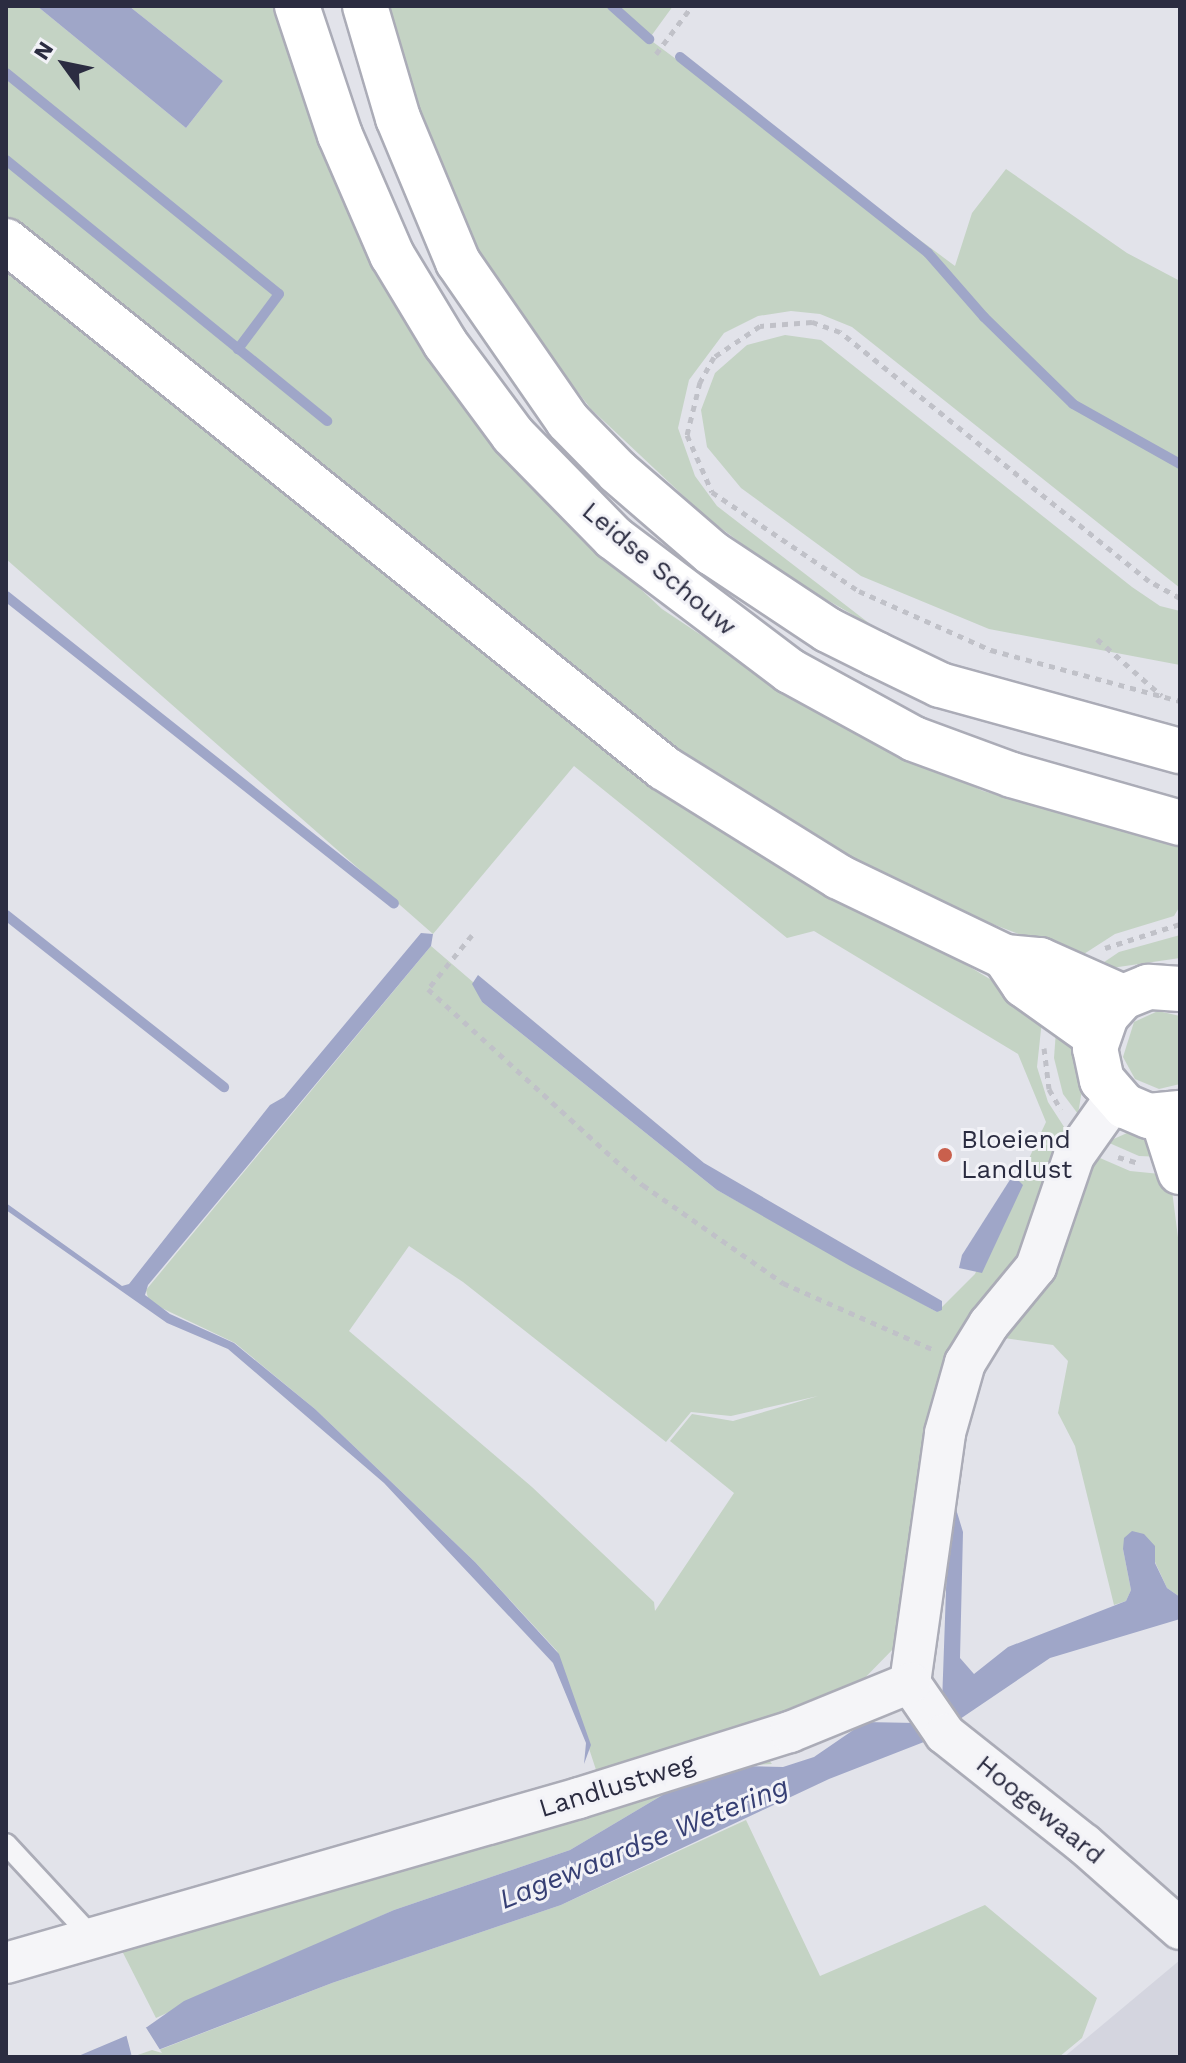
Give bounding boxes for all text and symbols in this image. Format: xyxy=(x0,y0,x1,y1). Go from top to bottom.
north arrow xyxy=(24,24,104,104)
text: N xyxy=(29,37,58,64)
street label: Leidse Schouw xyxy=(576,495,742,643)
place label: Bloeiend Landlust xyxy=(961,1124,1072,1186)
marker: Bloeiend Landlust xyxy=(936,1146,954,1164)
street label: Landlustweg xyxy=(535,1747,699,1825)
street label: Hoogewaard xyxy=(970,1749,1110,1871)
water label: Lagewaardse Wetering xyxy=(494,1769,794,1917)

